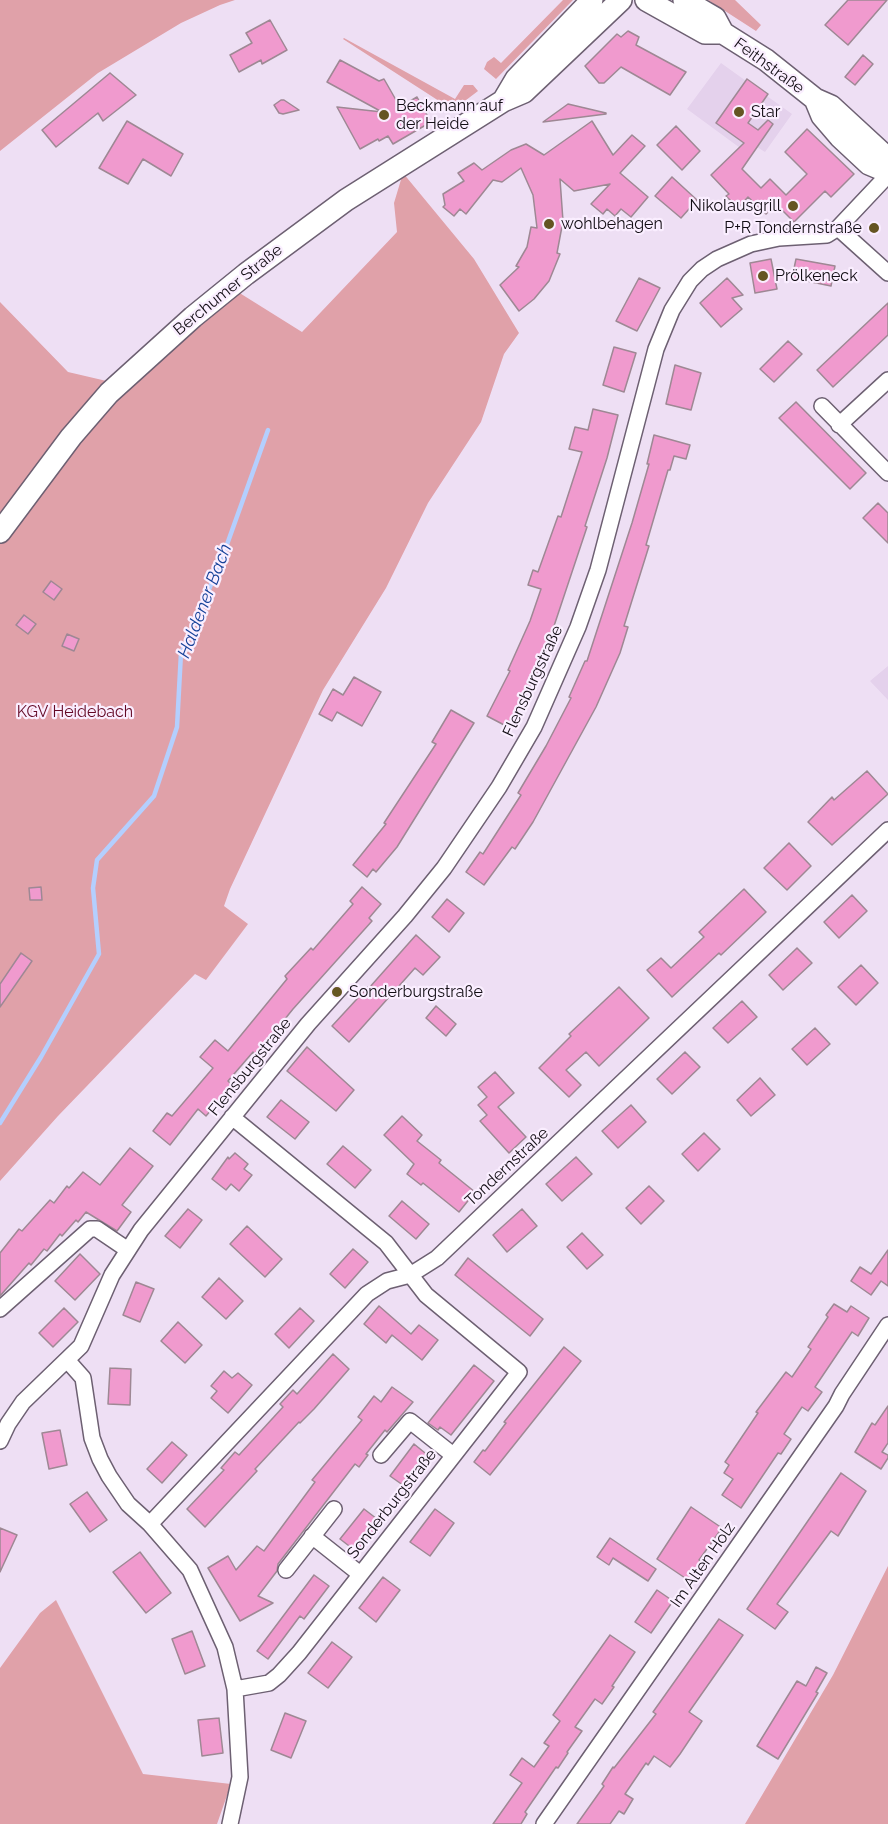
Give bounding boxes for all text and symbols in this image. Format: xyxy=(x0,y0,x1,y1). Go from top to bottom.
street label: Feithstraße xyxy=(730,34,808,98)
place label: Beckmann auf der Heide xyxy=(396,96,503,134)
place label: Star xyxy=(751,102,780,122)
marker: Star xyxy=(732,105,746,119)
marker: Beckmann auf der Heide xyxy=(377,108,391,122)
place label: Nikolausgrill xyxy=(690,196,781,216)
marker: Nikolausgrill xyxy=(786,199,800,213)
place label: wohlbehagen xyxy=(561,214,663,234)
marker: wohlbehagen xyxy=(542,217,556,231)
place label: P+R Tondernstraße xyxy=(724,218,862,238)
marker: P+R Tondernstraße xyxy=(867,221,881,235)
street label: Berchumer Straße xyxy=(170,240,286,340)
place label: Prölkeneck xyxy=(775,266,858,286)
marker: Prölkeneck xyxy=(756,269,770,283)
water label: Haldener Bach xyxy=(173,541,237,661)
street label: Flensburgstraße xyxy=(499,622,567,740)
park label: KGV Heidebach xyxy=(17,702,133,722)
place label: Sonderburgstraße xyxy=(349,982,483,1002)
marker: Sonderburgstraße xyxy=(330,985,344,999)
street label: Flensburgstraße xyxy=(205,1014,295,1120)
street label: Tondernstraße xyxy=(461,1124,553,1210)
street label: Sonderburgstraße xyxy=(343,1445,441,1563)
street label: Im Alten Holz xyxy=(667,1519,739,1611)

